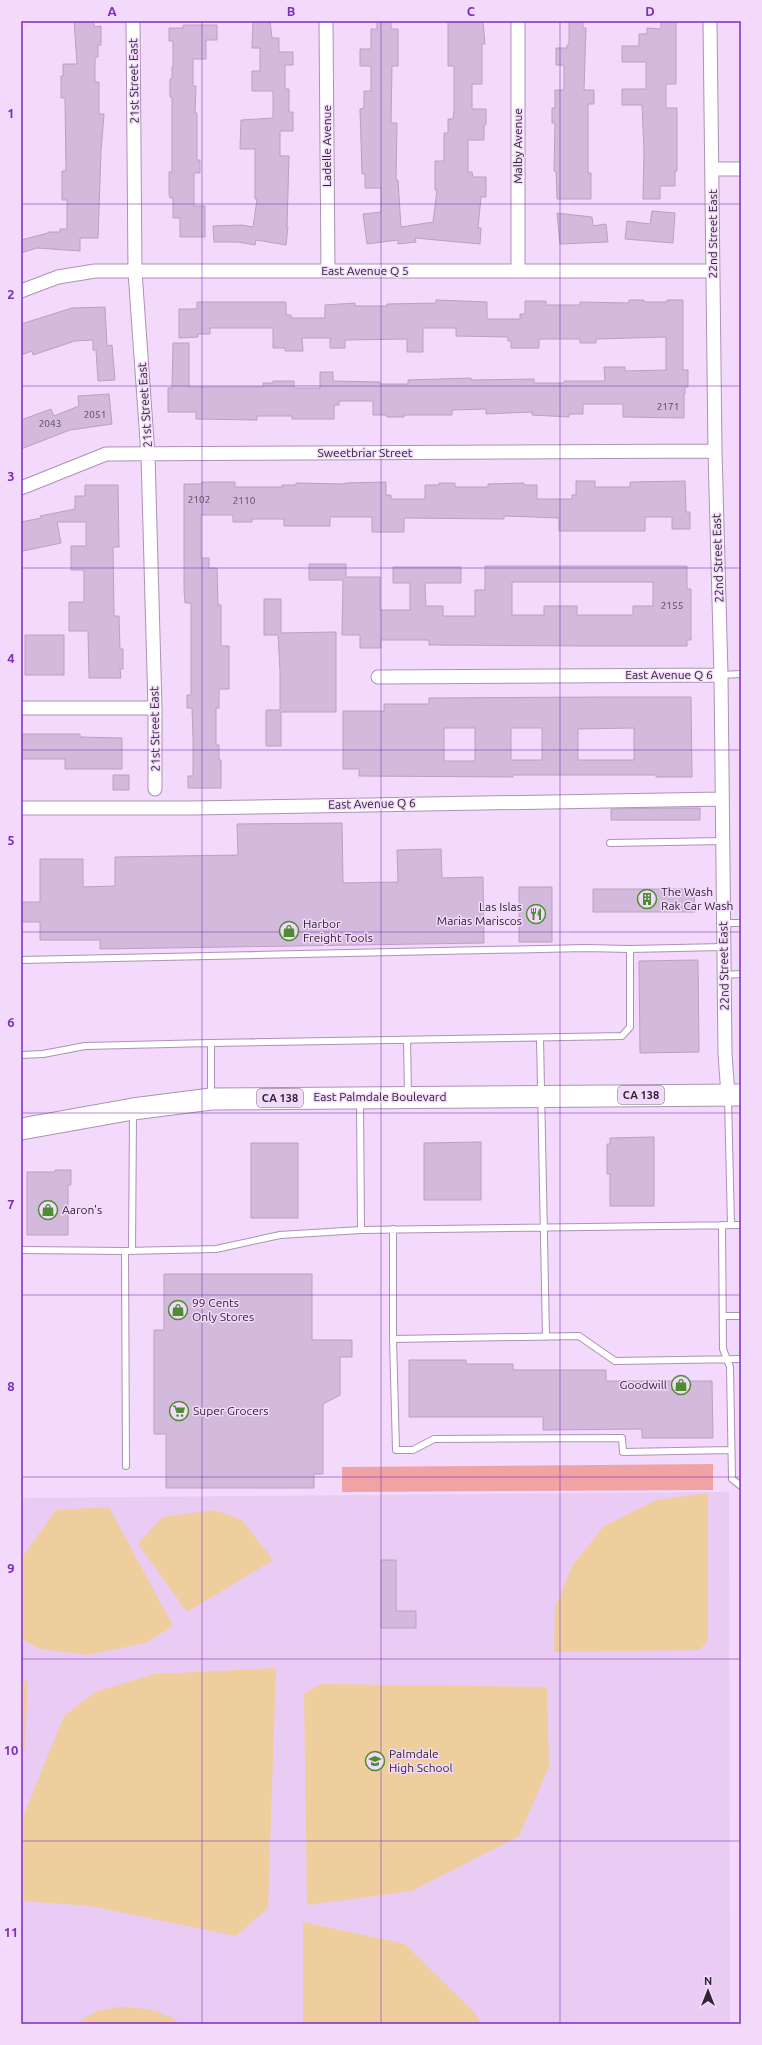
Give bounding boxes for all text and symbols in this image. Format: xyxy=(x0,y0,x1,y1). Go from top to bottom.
text: A xyxy=(107,4,117,18)
text: B xyxy=(287,4,296,18)
text: C xyxy=(467,4,476,18)
text: D xyxy=(645,4,655,18)
street label: 21st Street East xyxy=(126,38,141,124)
street label: Ladelle Avenue xyxy=(320,105,333,187)
text: 1 xyxy=(7,106,15,120)
street label: Malby Avenue xyxy=(511,108,524,184)
street label: 22nd Street East xyxy=(706,189,719,279)
street label: East Avenue Q 5 xyxy=(321,264,409,277)
text: 2 xyxy=(7,287,15,301)
street label: 21st Street East xyxy=(135,362,154,448)
house number: 2171 xyxy=(657,401,679,412)
house number: 2051 xyxy=(84,409,106,420)
house number: 2043 xyxy=(39,418,61,429)
street label: Sweetbriar Street xyxy=(318,446,413,459)
text: 3 xyxy=(7,469,15,483)
house number: 2102 xyxy=(188,494,210,505)
house number: 2110 xyxy=(233,495,256,506)
street label: 22nd Street East xyxy=(709,513,726,603)
house number: 2155 xyxy=(661,600,683,611)
text: 4 xyxy=(7,651,15,665)
street label: East Avenue Q 6 xyxy=(625,668,713,681)
street label: 21st Street East xyxy=(147,686,162,772)
street label: East Avenue Q 6 xyxy=(328,796,416,811)
text: 5 xyxy=(7,833,15,847)
place label: The Wash Rak Car Wash xyxy=(661,885,733,912)
building icon: The Wash Rak Car Wash xyxy=(636,888,658,910)
place label: Las Islas Marias Mariscos xyxy=(437,900,522,927)
restaurant icon: Las Islas Marias Mariscos xyxy=(525,903,547,925)
place label: Harbor Freight Tools xyxy=(303,917,373,944)
shop icon: Harbor Freight Tools xyxy=(278,920,300,942)
street label: 22nd Street East xyxy=(716,921,731,1011)
text: 6 xyxy=(7,1015,15,1029)
road number: CA 138 xyxy=(618,1086,664,1104)
road number: CA 138 xyxy=(257,1089,303,1107)
street label: East Palmdale Boulevard xyxy=(314,1090,446,1103)
text: 7 xyxy=(7,1197,15,1211)
shop icon: Aaron's xyxy=(37,1199,59,1221)
place label: Aaron's xyxy=(62,1203,102,1216)
place label: 99 Cents Only Stores xyxy=(192,1296,254,1323)
shop icon: 99 Cents Only Stores xyxy=(167,1299,189,1321)
shop icon: Goodwill xyxy=(670,1374,692,1396)
place label: Goodwill xyxy=(619,1378,667,1391)
text: 8 xyxy=(7,1379,15,1393)
supermarket icon: Super Grocers xyxy=(168,1400,190,1422)
place label: Super Grocers xyxy=(193,1404,269,1417)
text: 9 xyxy=(7,1561,15,1575)
text: 10 xyxy=(4,1743,18,1757)
place label: Palmdale High School xyxy=(389,1747,453,1774)
school or university icon: Palmdale High School xyxy=(364,1750,386,1772)
text: 11 xyxy=(4,1925,18,1939)
north arrow xyxy=(688,1971,728,2011)
text: N xyxy=(704,1975,712,1987)

